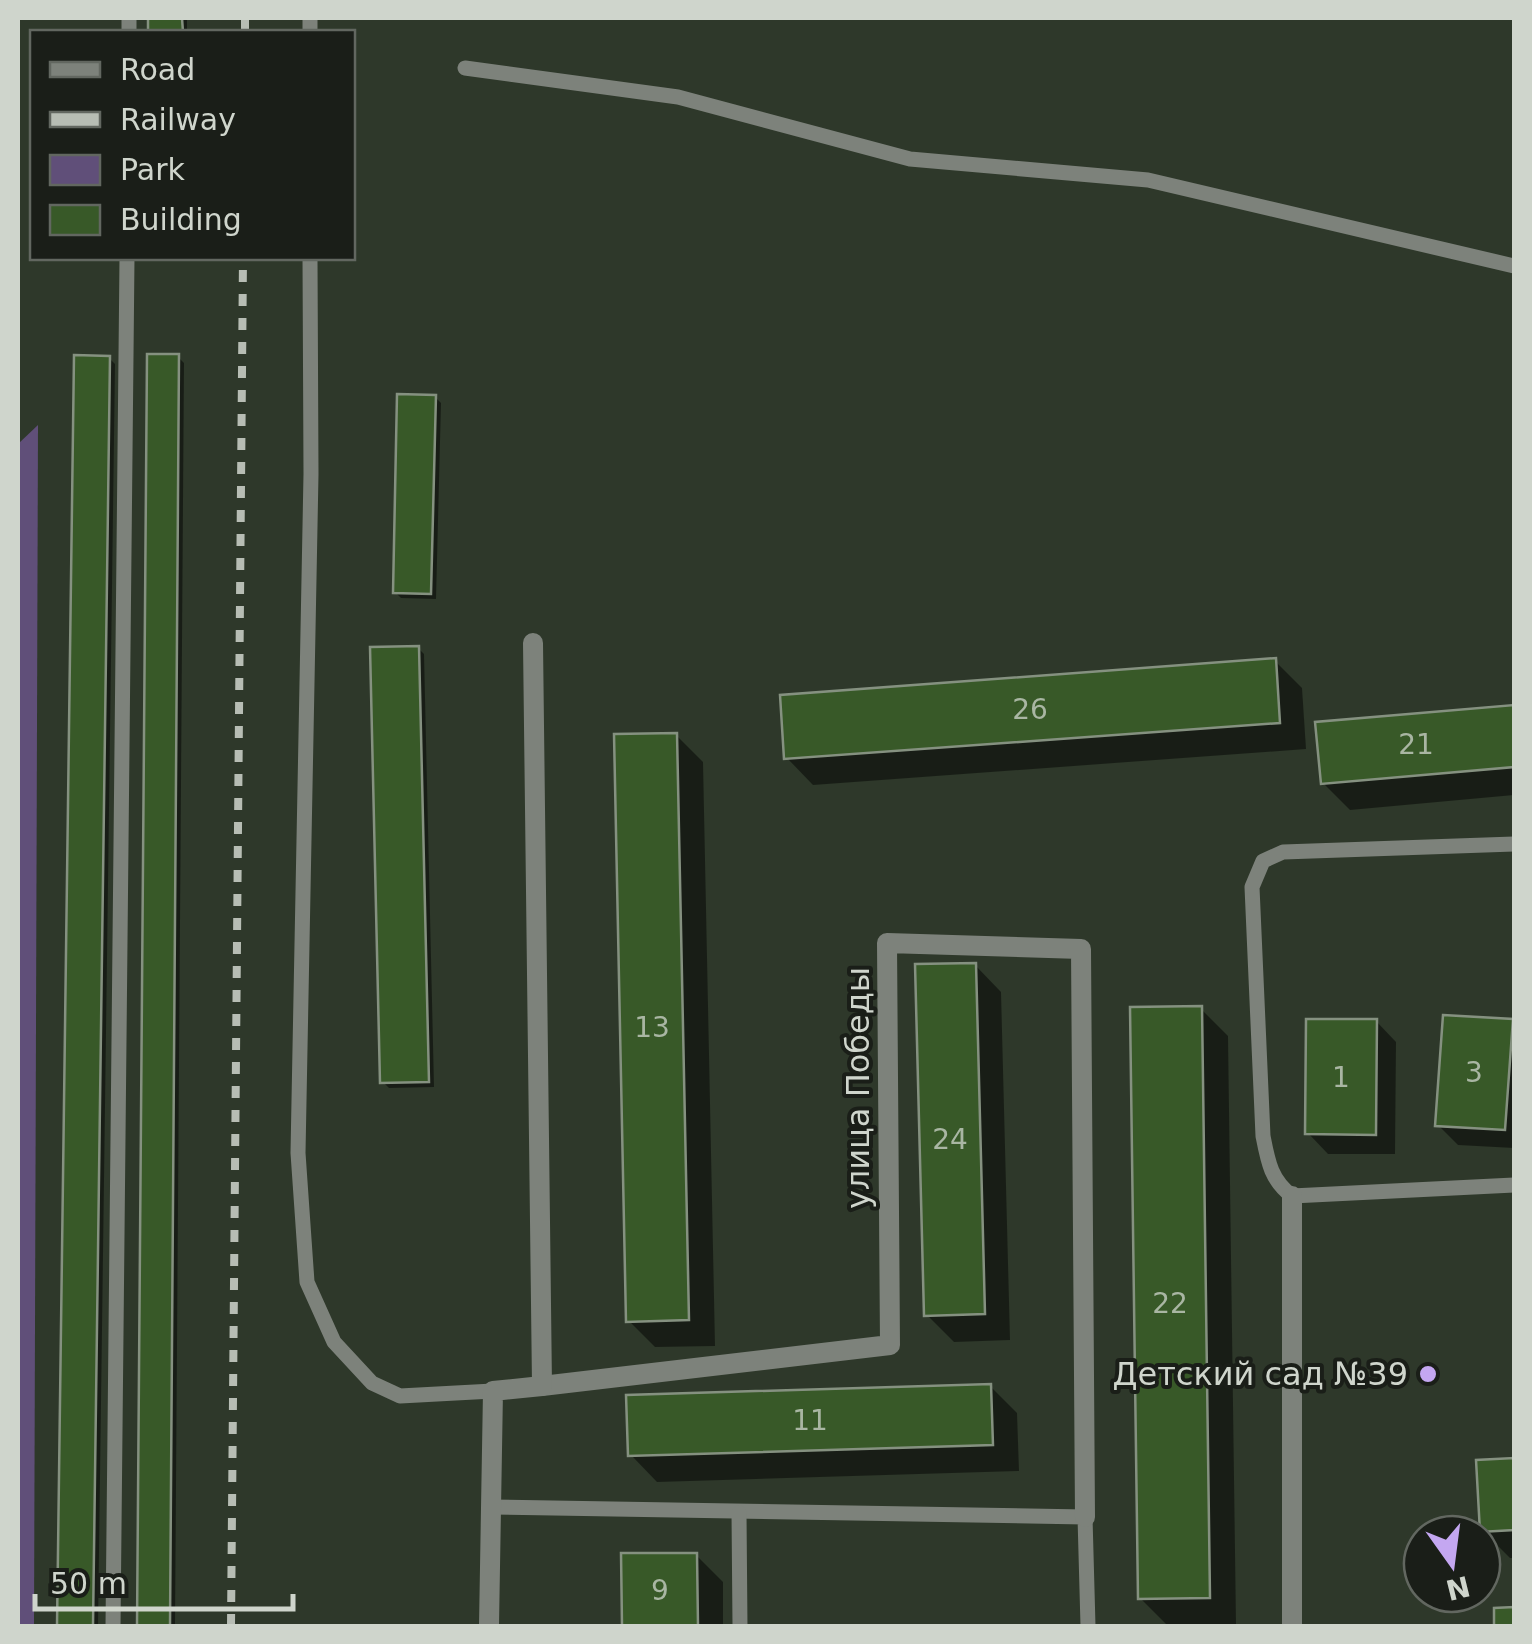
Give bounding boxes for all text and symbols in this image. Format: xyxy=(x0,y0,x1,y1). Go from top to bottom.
legend xyxy=(30,30,355,260)
text: Road xyxy=(120,52,195,87)
text: Railway xyxy=(120,102,236,137)
text: Park xyxy=(120,152,185,187)
text: Building xyxy=(120,202,242,237)
house number: 26 xyxy=(1012,693,1048,726)
house number: 21 xyxy=(1398,728,1434,761)
street label: улица Победы xyxy=(839,967,877,1209)
house number: 13 xyxy=(634,1011,670,1044)
house number: 3 xyxy=(1465,1056,1483,1089)
house number: 1 xyxy=(1332,1061,1350,1094)
house number: 24 xyxy=(932,1123,968,1156)
house number: 22 xyxy=(1152,1287,1188,1320)
place label: Детский сад №39 xyxy=(1112,1355,1408,1393)
marker: Детский сад №39 xyxy=(1417,1363,1439,1385)
house number: 11 xyxy=(792,1404,828,1437)
north arrow xyxy=(1402,1514,1502,1614)
scale bar xyxy=(35,1549,292,1611)
text: 50 m xyxy=(50,1566,127,1601)
text: N xyxy=(1443,1569,1473,1607)
house number: 9 xyxy=(651,1574,669,1607)

